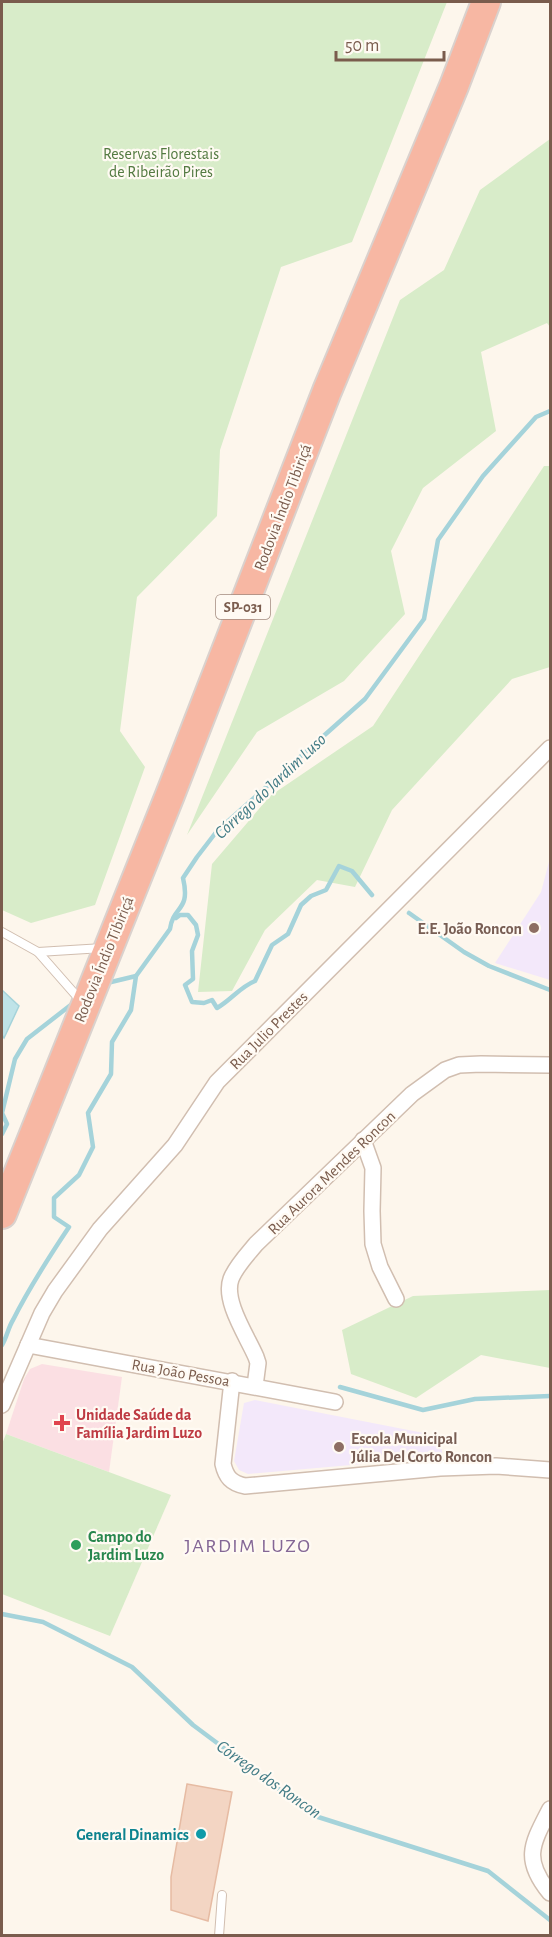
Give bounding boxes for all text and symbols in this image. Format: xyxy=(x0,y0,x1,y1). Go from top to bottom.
scale bar xyxy=(336,24,444,62)
text: 50 m xyxy=(345,37,379,55)
park label: Reservas Florestais de Ribeirão Pires xyxy=(103,146,219,180)
street label: Rodovia Índio Tibiriçá xyxy=(250,441,314,573)
road number: SP-031 xyxy=(216,595,270,619)
water label: Córrego do Jardim Luso xyxy=(211,731,330,843)
street label: Rodovia Índio Tibiriçá xyxy=(70,893,136,1025)
place label: E.E. João Roncon xyxy=(417,921,522,937)
marker: E.E. João Roncon xyxy=(527,921,541,935)
street label: Rua Julio Prestes xyxy=(227,989,311,1073)
street label: Rua Aurora Mendes Roncon xyxy=(265,1108,398,1238)
street label: Rua João Pessoa xyxy=(131,1356,231,1389)
place label: Unidade Saúde da Família Jardim Luzo xyxy=(76,1407,202,1441)
marker: Unidade Saúde da Família Jardim Luzo xyxy=(53,1414,71,1432)
place label: Escola Municipal Júlia Del Corto Roncon xyxy=(351,1431,492,1465)
marker: Escola Municipal Júlia Del Corto Roncon xyxy=(332,1440,346,1454)
place label: Campo do Jardim Luzo xyxy=(88,1529,164,1563)
district label: JARDIM LUZO xyxy=(185,1536,311,1556)
marker: Campo do Jardim Luzo xyxy=(69,1538,83,1552)
water label: Córrego dos Roncon xyxy=(213,1737,324,1822)
place label: General Dinamics xyxy=(76,1827,189,1843)
marker: General Dinamics xyxy=(194,1827,208,1841)

